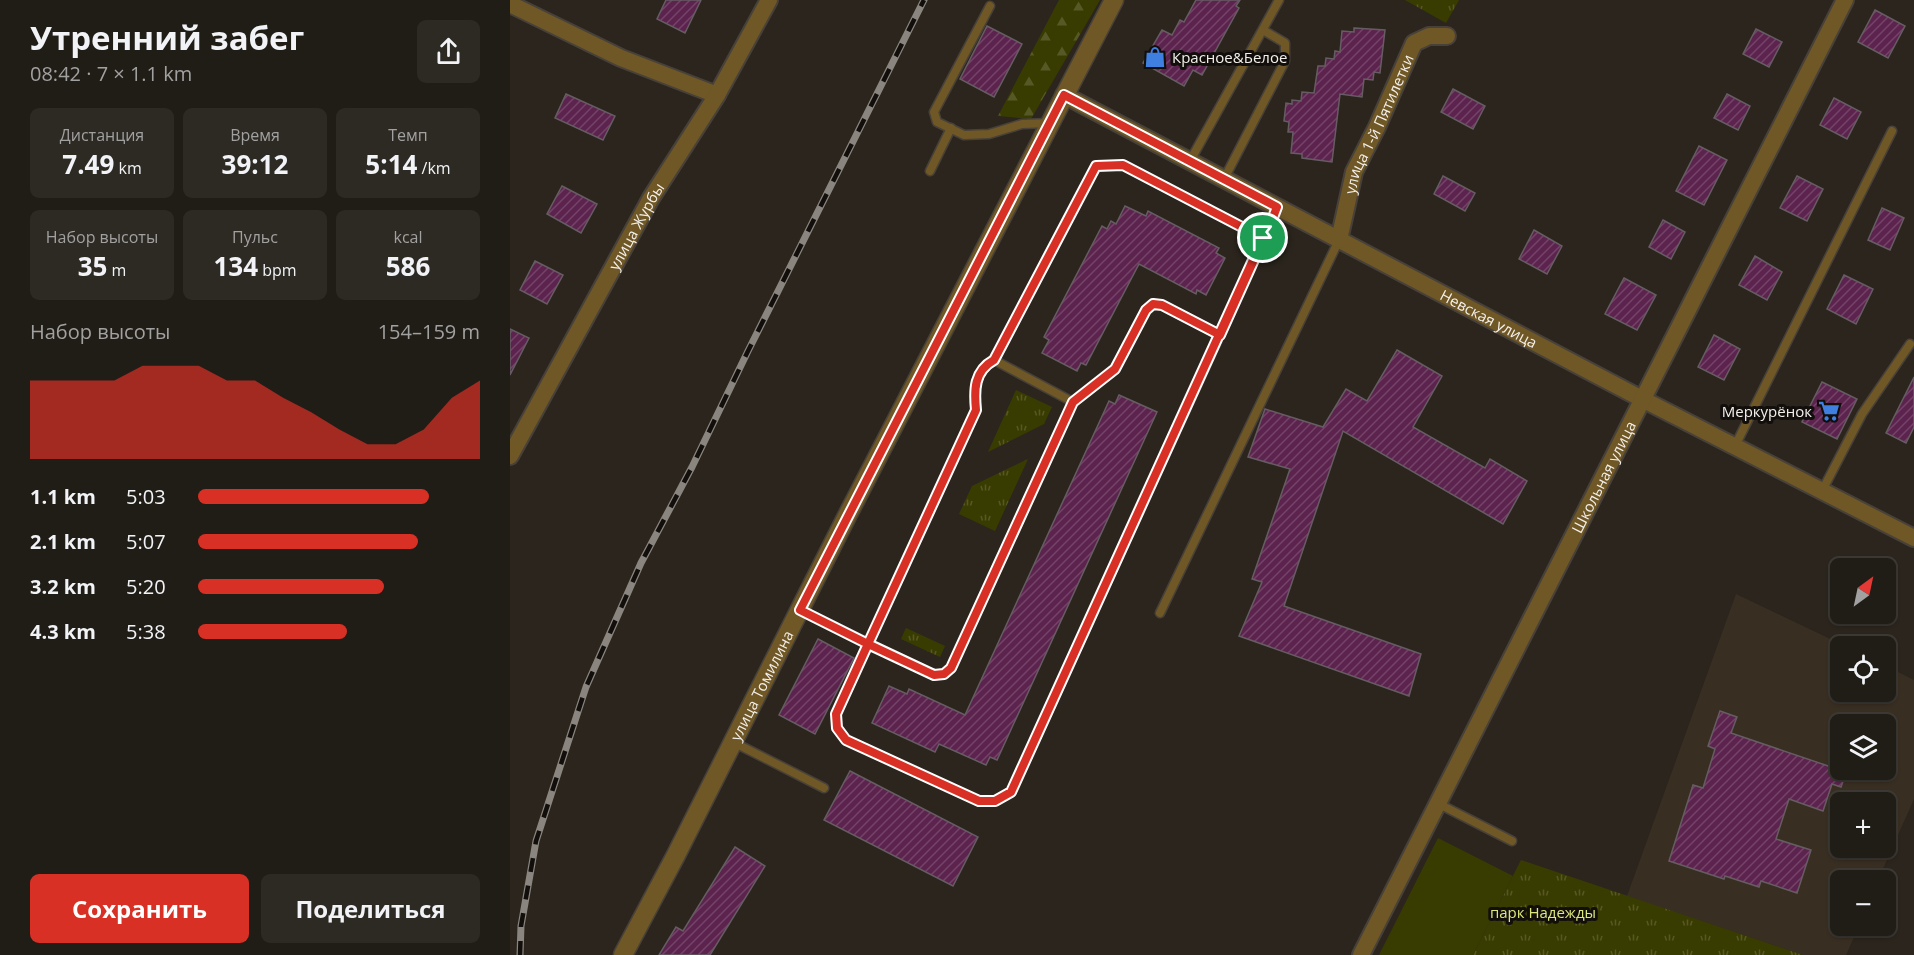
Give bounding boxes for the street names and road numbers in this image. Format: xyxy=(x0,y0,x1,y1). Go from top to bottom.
street label: улица 1-й Пятилетки xyxy=(1339,51,1418,196)
street label: улица Журбы xyxy=(604,179,668,273)
street label: Невская улица xyxy=(1437,285,1541,352)
street label: Школьная улица xyxy=(1567,417,1640,536)
street label: улица Томилина xyxy=(725,627,798,744)

